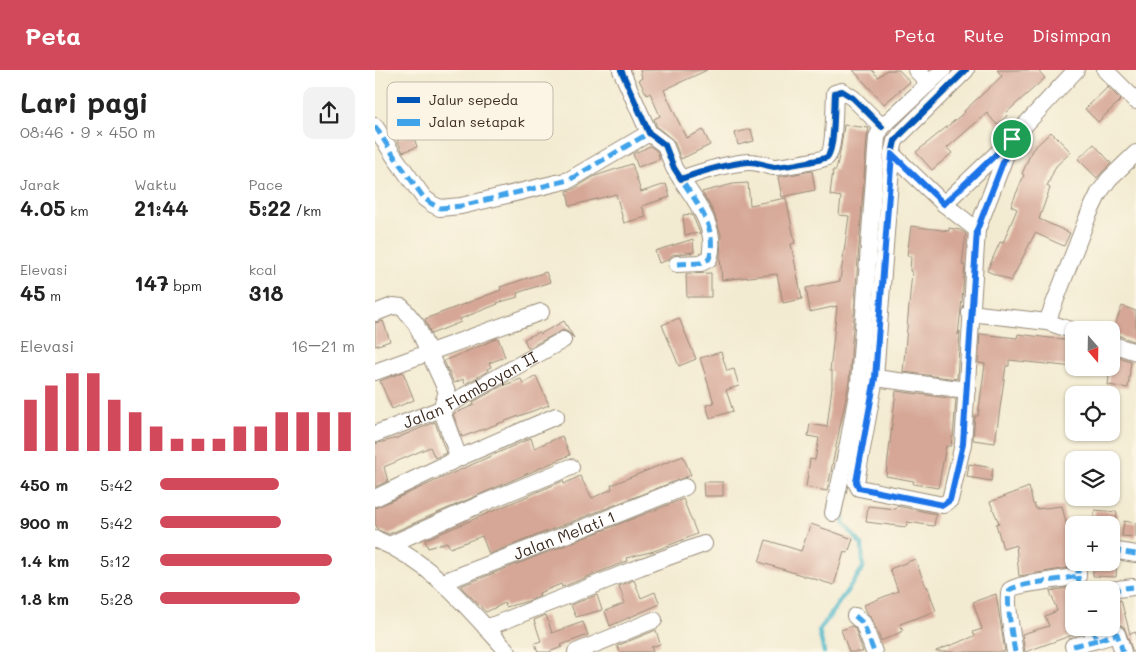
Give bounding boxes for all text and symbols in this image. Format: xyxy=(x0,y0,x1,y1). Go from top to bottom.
text: Peta xyxy=(25,20,81,51)
text: Peta xyxy=(894,23,936,47)
text: Rute xyxy=(964,23,1004,47)
text: Disimpan xyxy=(1032,23,1111,47)
legend xyxy=(387,82,553,140)
text: Lari pagi xyxy=(20,84,149,120)
button: share xyxy=(303,87,355,139)
text: Jalur sepeda xyxy=(429,90,518,109)
text: Jalan setapak xyxy=(429,112,525,131)
pin xyxy=(991,118,1033,160)
text: 08:46 · 9 × 450 m xyxy=(20,121,156,142)
icon: arrive xyxy=(998,125,1026,153)
text: Jarak xyxy=(20,175,60,194)
text: Waktu xyxy=(134,175,177,194)
text: Pace xyxy=(249,175,283,194)
text: 4.05 xyxy=(20,194,66,221)
text: 21:44 xyxy=(134,194,189,221)
text: 5:22 xyxy=(249,194,291,221)
text: km xyxy=(66,201,89,220)
text: /km xyxy=(291,201,322,220)
text: Elevasi xyxy=(20,260,67,279)
text: kcal xyxy=(249,260,277,279)
text: 147 xyxy=(134,269,169,296)
text: bpm xyxy=(169,276,202,295)
text: 45 xyxy=(20,279,46,306)
text: 318 xyxy=(249,279,284,306)
text: m xyxy=(46,286,61,305)
north arrow xyxy=(1065,321,1120,376)
map controls xyxy=(1065,321,1120,636)
text: Elevasi xyxy=(20,335,74,356)
text: 16–21 m xyxy=(291,335,355,356)
street label: Jalan Flamboyan II xyxy=(400,346,541,432)
button: locate xyxy=(1065,386,1120,441)
button: layers xyxy=(1065,451,1120,506)
text: 450 m xyxy=(20,474,68,495)
text: 5:42 xyxy=(100,474,133,495)
street label: Jalan Melati 1 xyxy=(510,505,618,564)
text: 900 m xyxy=(20,512,69,533)
text: 5:42 xyxy=(100,512,133,533)
button: + xyxy=(1065,516,1120,571)
text: 1.4 km xyxy=(20,550,69,571)
text: 5:12 xyxy=(100,550,130,571)
button: − xyxy=(1065,581,1120,636)
text: 1.8 km xyxy=(20,588,69,609)
text: 5:28 xyxy=(100,588,133,609)

